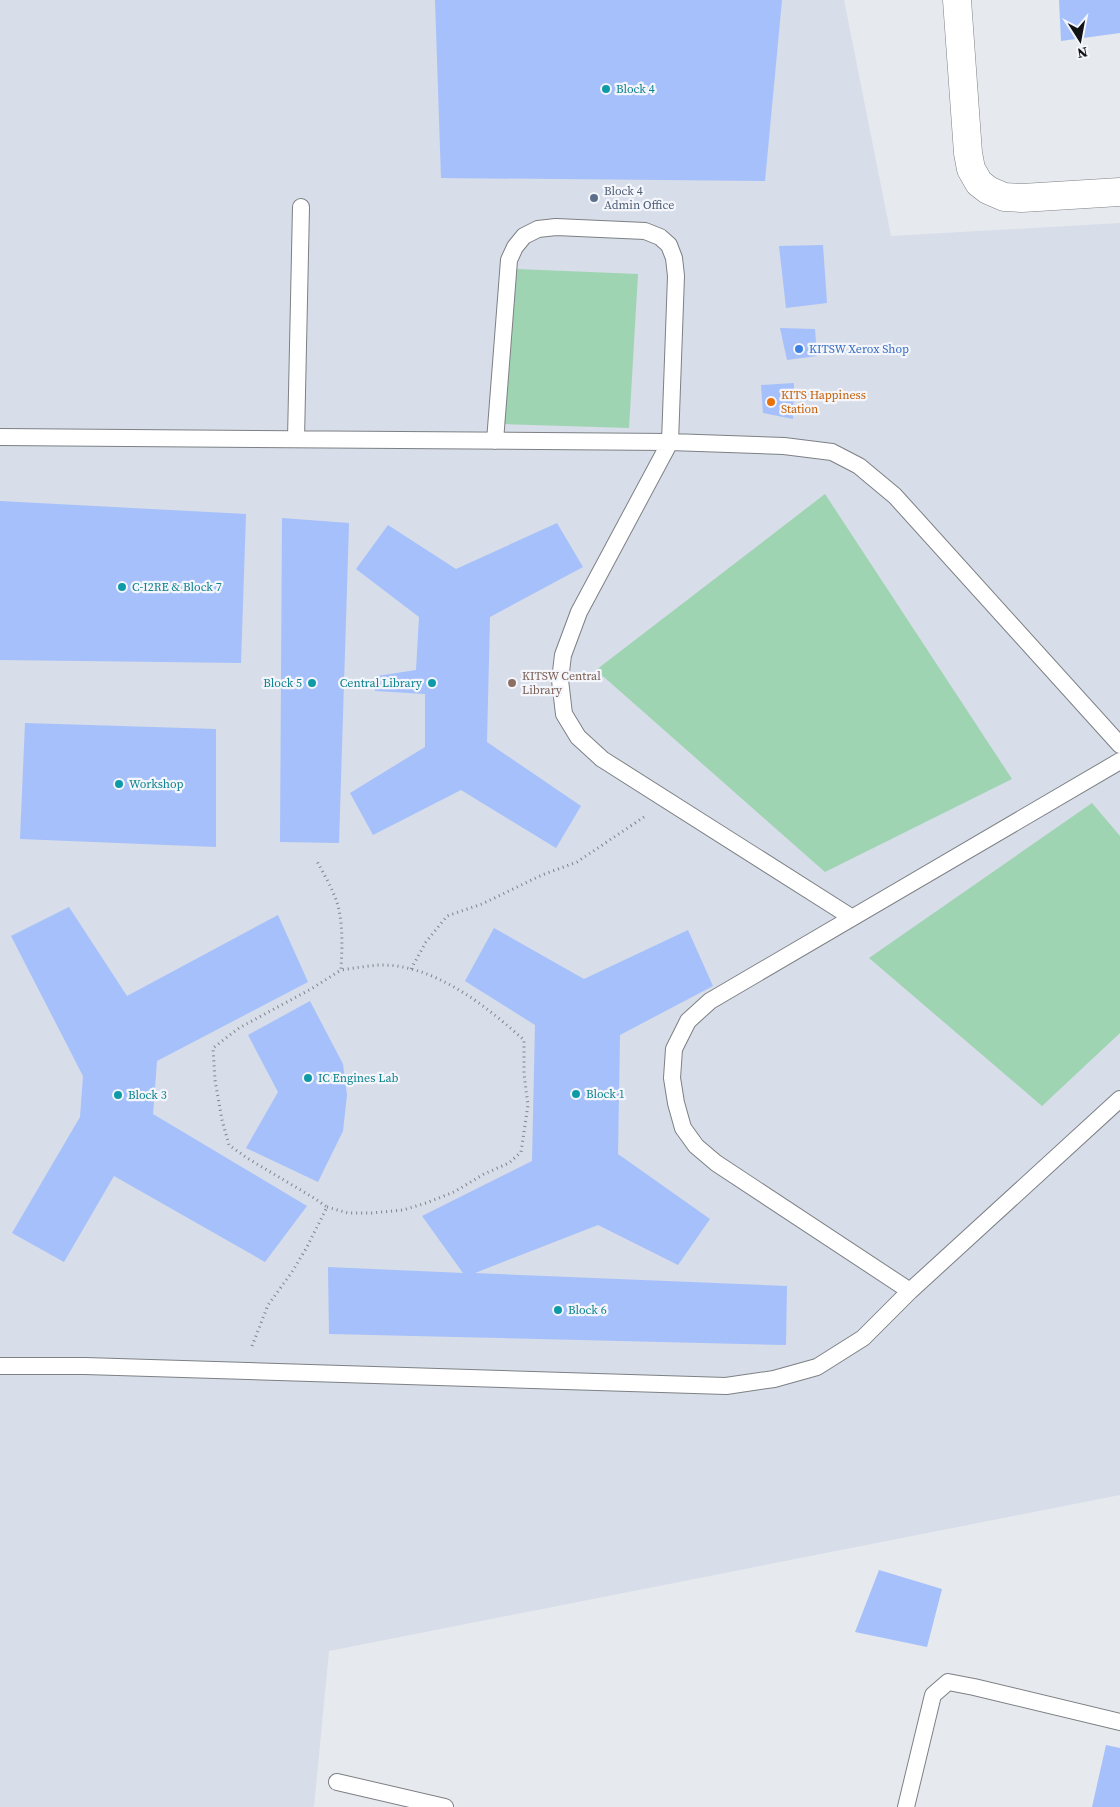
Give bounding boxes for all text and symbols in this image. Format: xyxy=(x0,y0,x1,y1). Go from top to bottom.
north arrow xyxy=(1055,15,1105,65)
text: N xyxy=(1076,42,1089,64)
place label: Block 4 xyxy=(616,81,655,97)
marker: Block 4 xyxy=(600,83,612,95)
place label: Block 4 Admin Office xyxy=(604,183,674,213)
marker: Block 4 Admin Office xyxy=(588,192,600,204)
place label: KITSW Xerox Shop xyxy=(809,341,909,357)
marker: KITSW Xerox Shop xyxy=(793,343,805,355)
place label: KITS Happiness Station xyxy=(781,387,866,417)
marker: KITS Happiness Station xyxy=(765,396,777,408)
place label: C-I2RE & Block 7 xyxy=(132,579,222,595)
marker: C-I2RE & Block 7 xyxy=(116,581,128,593)
place label: KITSW Central Library xyxy=(522,668,601,698)
place label: Block 5 xyxy=(263,675,302,691)
place label: Central Library xyxy=(340,675,423,691)
marker: Block 5 xyxy=(306,677,318,689)
marker: Central Library xyxy=(426,677,438,689)
marker: KITSW Central Library xyxy=(506,677,518,689)
place label: Workshop xyxy=(129,776,183,792)
marker: Workshop xyxy=(113,778,125,790)
place label: IC Engines Lab xyxy=(318,1070,398,1086)
marker: IC Engines Lab xyxy=(302,1072,314,1084)
place label: Block 1 xyxy=(586,1086,625,1102)
place label: Block 3 xyxy=(128,1087,167,1103)
marker: Block 1 xyxy=(570,1088,582,1100)
marker: Block 3 xyxy=(112,1089,124,1101)
place label: Block 6 xyxy=(568,1302,607,1318)
marker: Block 6 xyxy=(552,1304,564,1316)

